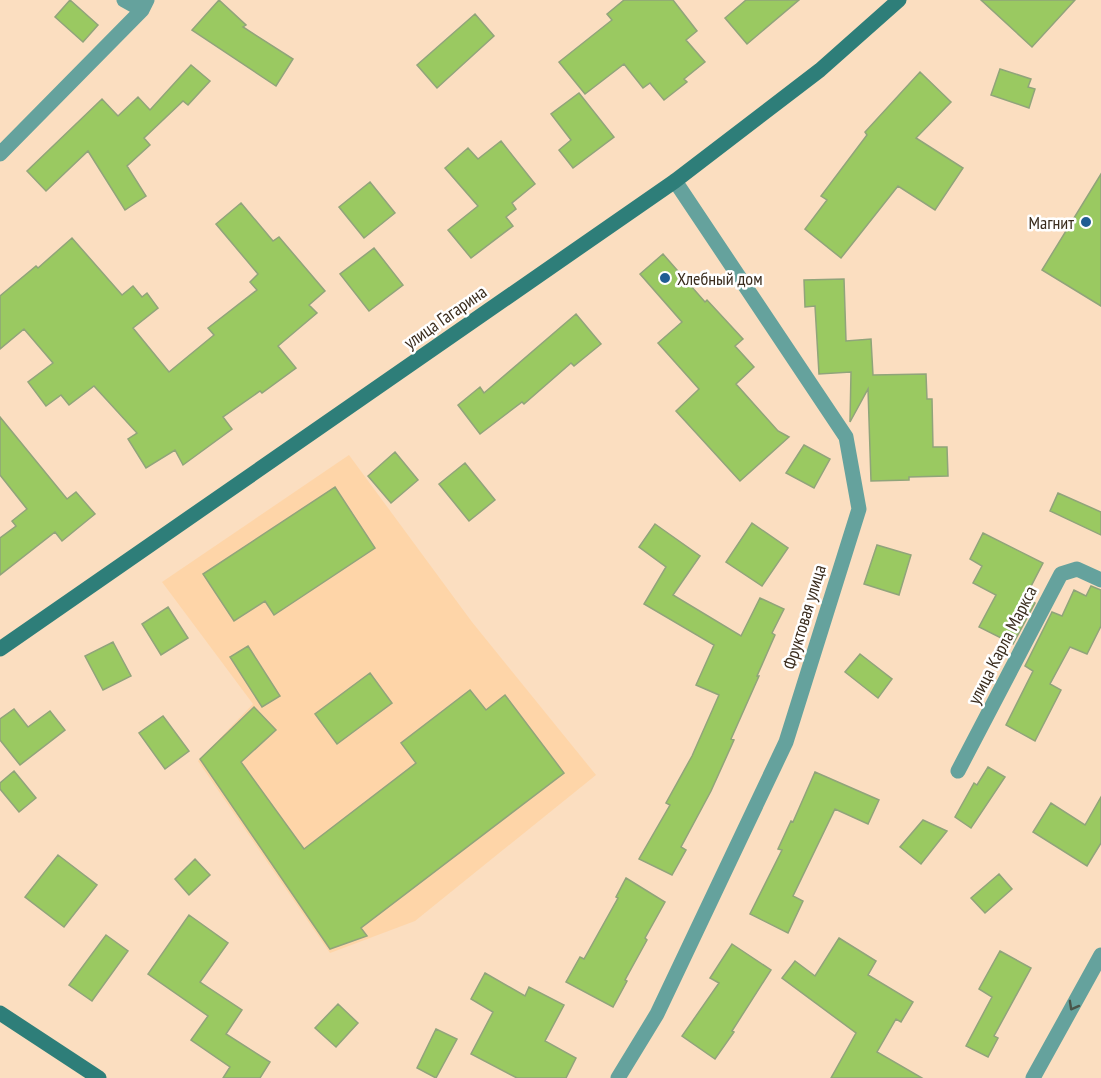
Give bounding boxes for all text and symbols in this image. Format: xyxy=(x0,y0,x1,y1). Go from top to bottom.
place label: Магнит xyxy=(1029,211,1074,234)
marker: Магнит xyxy=(1079,215,1093,229)
place label: Хлебный дом xyxy=(677,267,763,290)
marker: Хлебный дом xyxy=(658,271,672,285)
street label: улица Гагарина xyxy=(399,280,491,354)
street label: Фруктовая улица xyxy=(777,562,831,672)
street label: улица Карла Маркса xyxy=(962,582,1042,708)
one-way arrow xyxy=(1068,1000,1080,1010)

